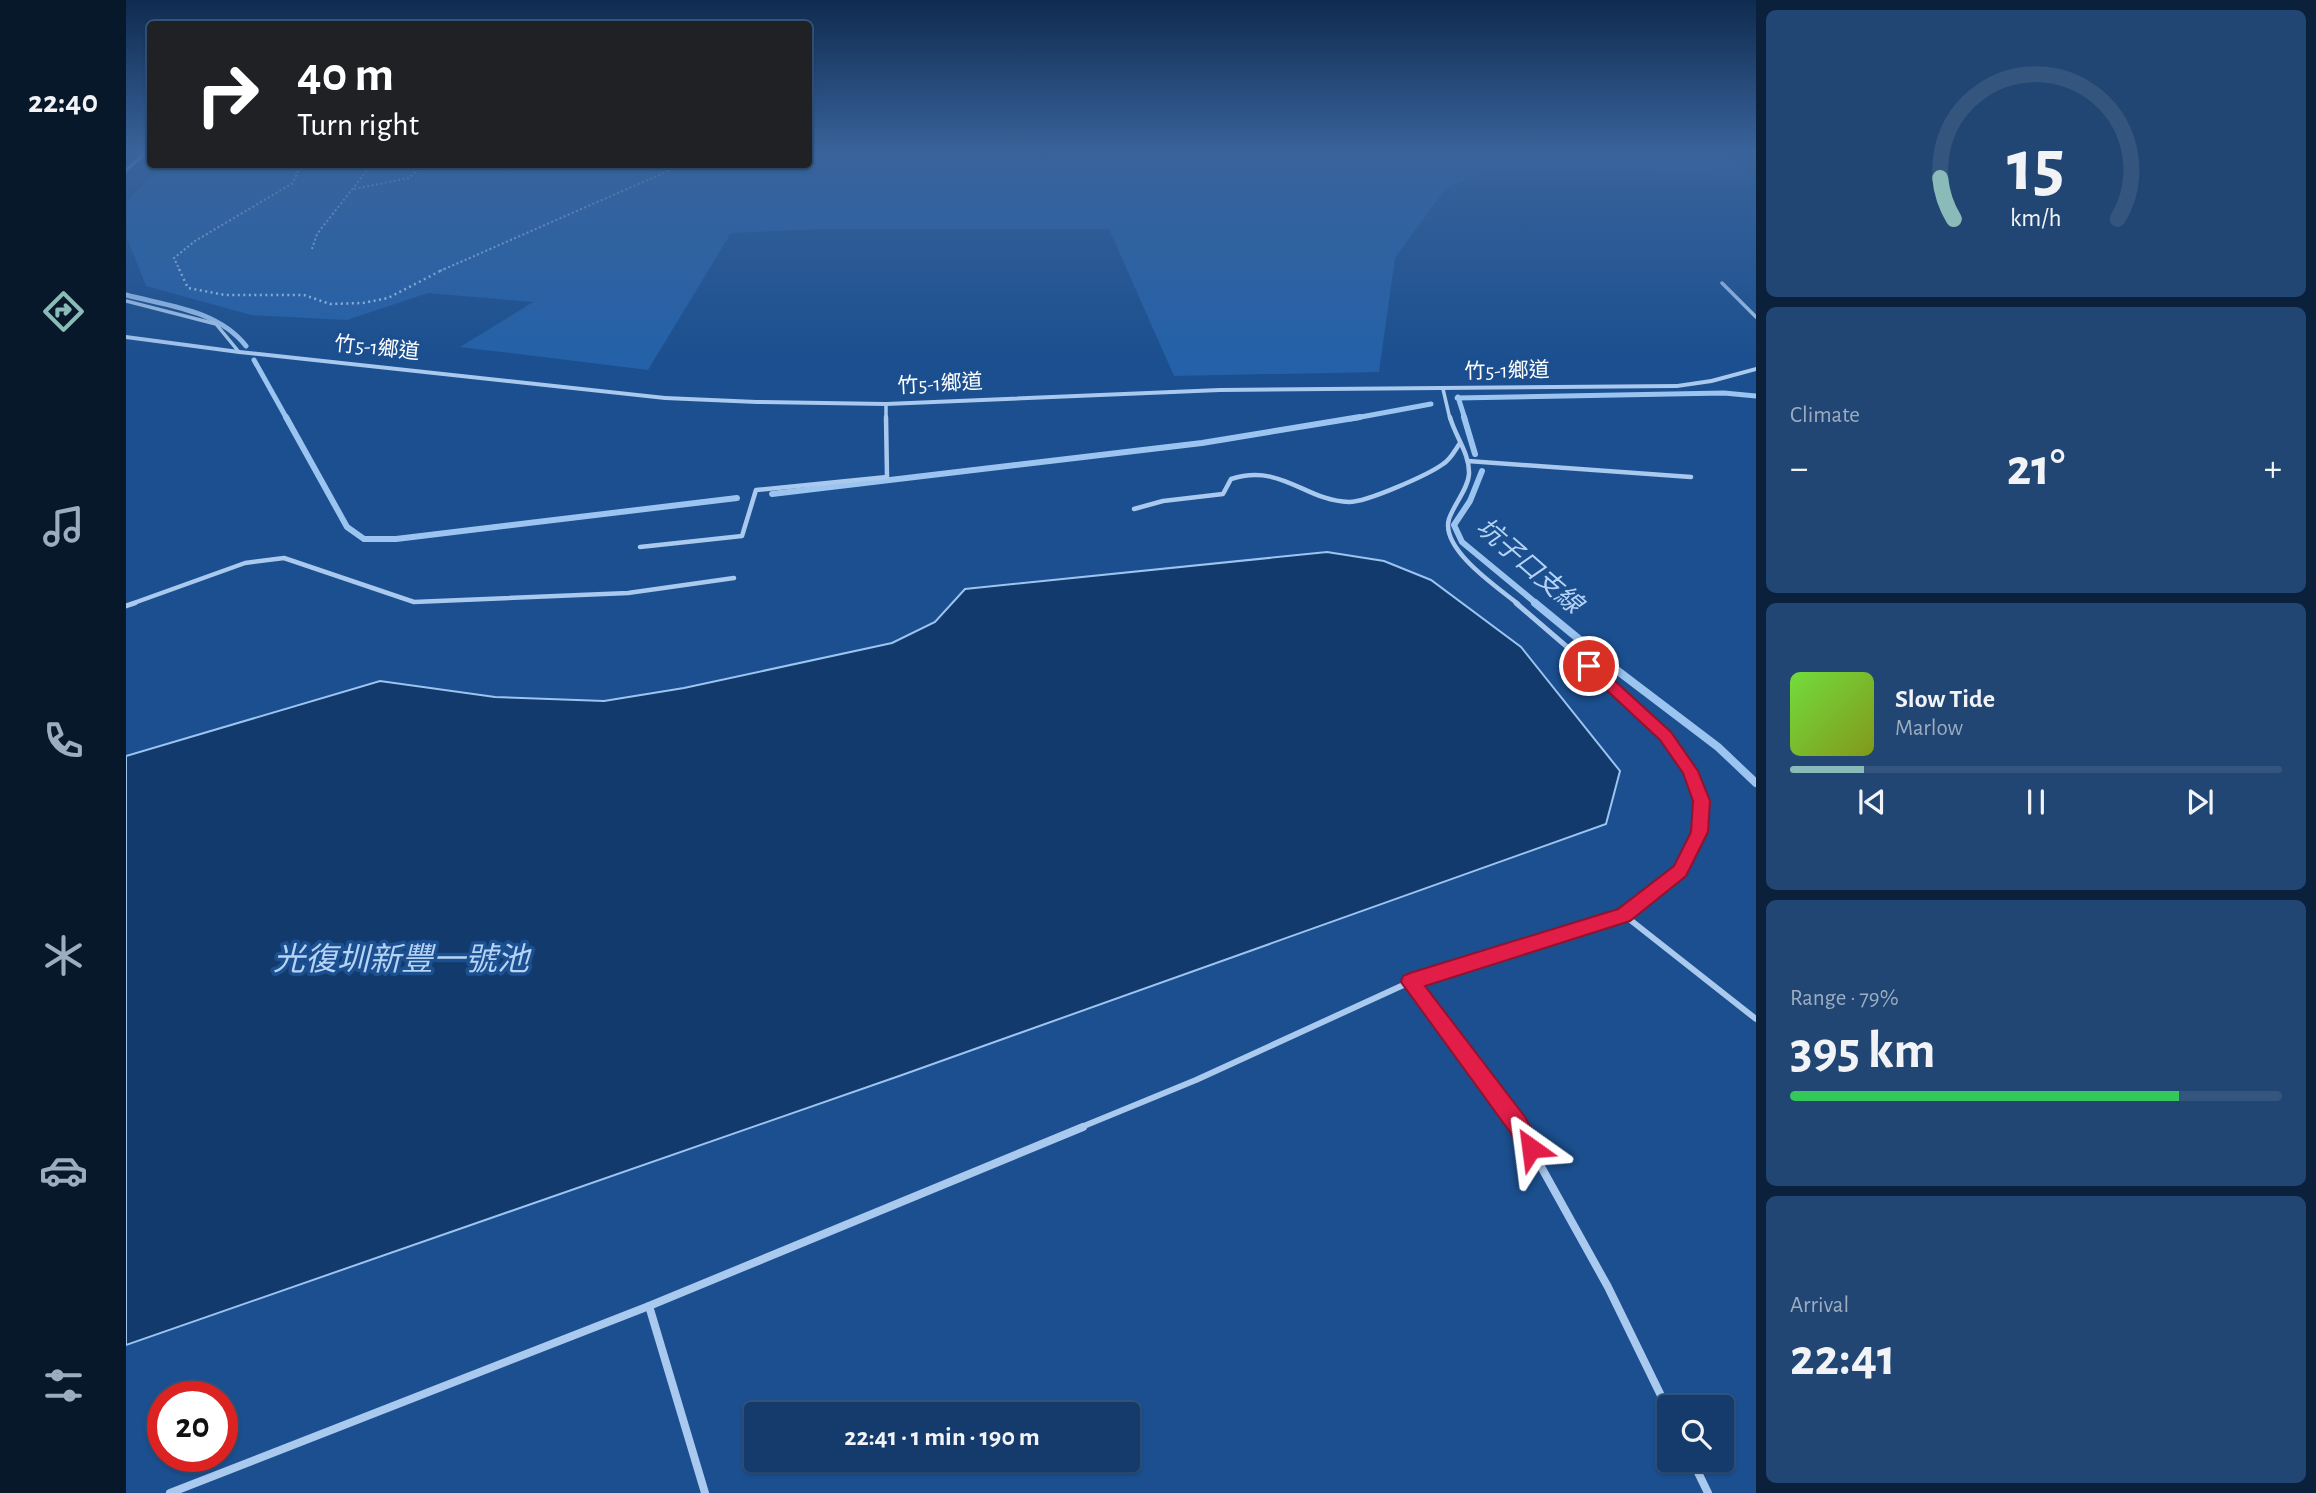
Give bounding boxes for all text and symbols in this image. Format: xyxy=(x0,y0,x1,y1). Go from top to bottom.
icon: right xyxy=(182,49,273,140)
text: 40 m xyxy=(297,51,394,100)
text: 22:40 xyxy=(28,86,98,118)
text: Turn right xyxy=(297,109,419,141)
text: 15 xyxy=(2007,132,2065,205)
text: km/h xyxy=(2010,206,2062,231)
icon: directions xyxy=(39,287,88,336)
street label: 竹5-1鄉道 xyxy=(333,332,421,363)
street label: 竹5-1鄉道 xyxy=(1464,359,1550,382)
street label: 竹5-1鄉道 xyxy=(897,370,983,397)
text: Climate xyxy=(1790,404,1860,427)
text: 21° xyxy=(2007,442,2065,494)
text: − xyxy=(1790,450,1808,488)
text: + xyxy=(2264,450,2282,488)
icon: music xyxy=(39,502,88,551)
water label: 坑子口支線 xyxy=(1471,512,1590,620)
pin xyxy=(1559,636,1619,696)
icon: arrive xyxy=(1570,647,1608,685)
text: Slow Tide xyxy=(1895,686,1995,712)
icon: phone xyxy=(39,716,88,765)
text: Marlow xyxy=(1895,717,1963,740)
icon: previous xyxy=(1853,783,1891,821)
icon: pause xyxy=(2017,783,2055,821)
icon: next xyxy=(2181,783,2219,821)
icon: climate xyxy=(39,931,88,980)
water label: 光復圳新豐一號池 xyxy=(273,942,532,976)
text: Range · 79% xyxy=(1790,987,1899,1010)
text: 395 km xyxy=(1790,1025,1936,1077)
position arrow xyxy=(1494,1111,1568,1185)
icon: car xyxy=(39,1146,88,1195)
text: Arrival xyxy=(1790,1294,1849,1317)
text: 22:41 xyxy=(1790,1332,1896,1384)
icon: filters xyxy=(39,1361,88,1410)
speed limit sign: 20 xyxy=(147,1381,238,1472)
map controls xyxy=(1657,1395,1734,1472)
button: search xyxy=(1657,1395,1734,1472)
text: 22:41 · 1 min · 190 m xyxy=(844,1424,1040,1450)

